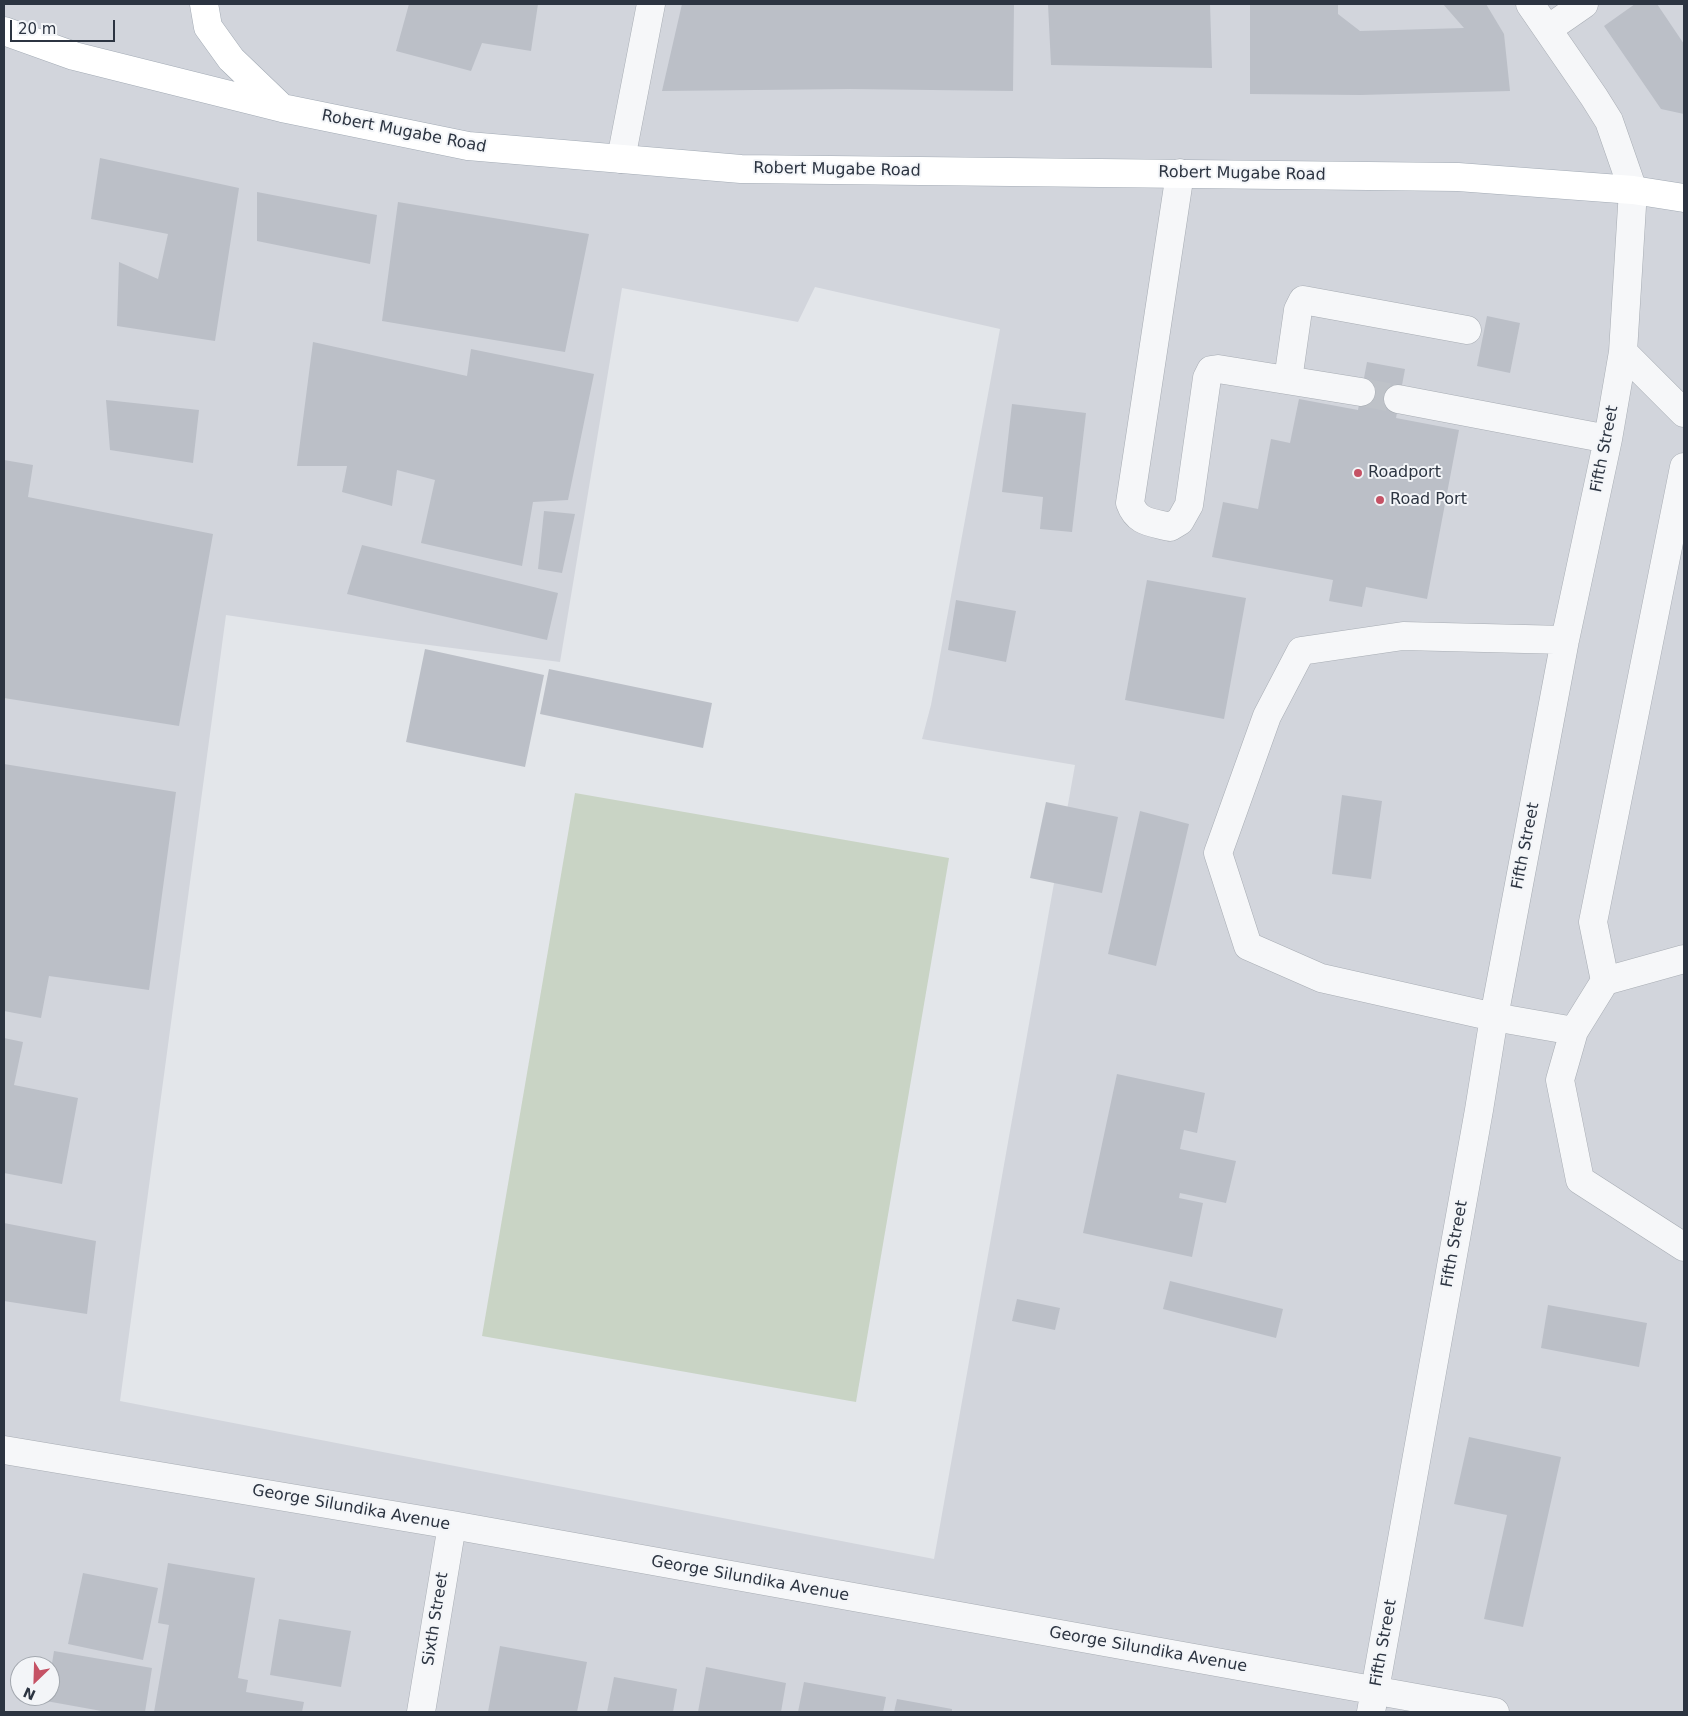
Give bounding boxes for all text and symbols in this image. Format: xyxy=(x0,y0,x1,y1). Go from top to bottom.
scale bar xyxy=(12,10,118,42)
text: 20 m xyxy=(18,20,56,38)
street label: Robert Mugabe Road xyxy=(320,107,488,157)
street label: Robert Mugabe Road xyxy=(753,159,921,181)
street label: Robert Mugabe Road xyxy=(1158,163,1326,185)
street label: Fifth Street xyxy=(1587,404,1623,494)
place label: Roadport xyxy=(1368,463,1441,483)
marker: Roadport xyxy=(1352,467,1364,479)
place label: Road Port xyxy=(1390,490,1467,510)
marker: Road Port xyxy=(1374,494,1386,506)
street label: Fifth Street xyxy=(1508,801,1544,891)
street label: Fifth Street xyxy=(1438,1199,1472,1289)
street label: George Silundika Avenue xyxy=(251,1481,451,1535)
street label: George Silundika Avenue xyxy=(650,1552,850,1606)
street label: Sixth Street xyxy=(419,1571,453,1667)
street label: Fifth Street xyxy=(1367,1598,1401,1688)
street label: George Silundika Avenue xyxy=(1048,1623,1248,1677)
north arrow xyxy=(10,1656,60,1706)
text: N xyxy=(21,1684,38,1703)

